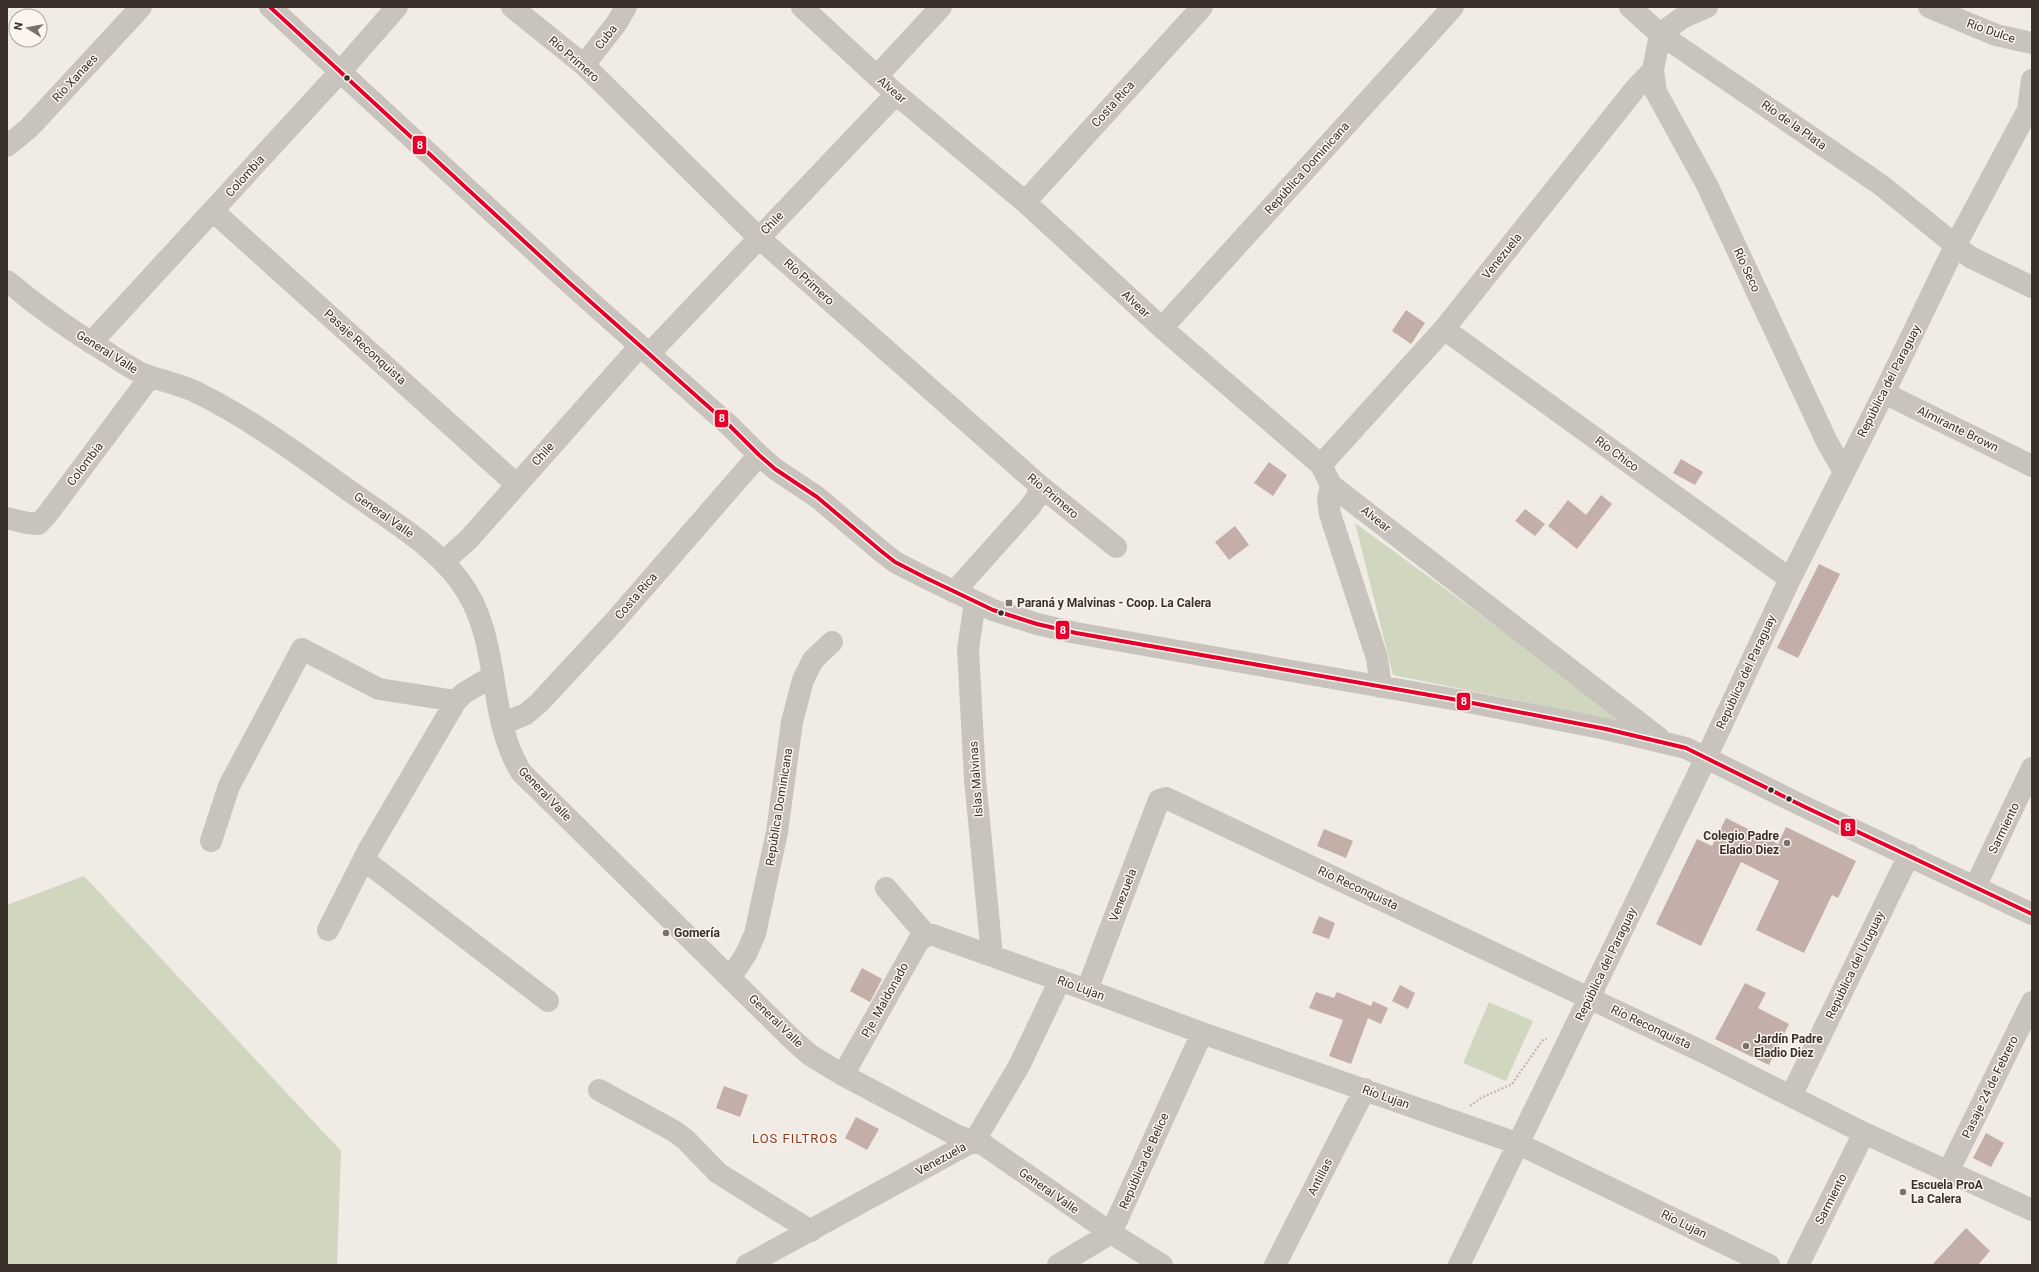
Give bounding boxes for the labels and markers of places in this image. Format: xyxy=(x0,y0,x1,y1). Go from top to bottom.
unlabelled marker xyxy=(342,73,352,83)
place label: Paraná y Malvinas - Coop. La Calera xyxy=(1017,596,1212,610)
marker: Paraná y Malvinas - Coop. La Calera xyxy=(1004,598,1014,608)
unlabelled marker xyxy=(996,608,1006,618)
unlabelled marker xyxy=(1766,785,1776,795)
unlabelled marker xyxy=(1784,794,1794,804)
place label: Colegio Padre Eladio Diez xyxy=(1703,829,1780,857)
marker: Colegio Padre Eladio Diez xyxy=(1782,838,1792,848)
place label: Gomería xyxy=(674,926,720,940)
marker: Gomería xyxy=(661,928,671,938)
place label: Jardín Padre Eladio Diez xyxy=(1754,1032,1823,1060)
marker: Jardín Padre Eladio Diez xyxy=(1741,1041,1751,1051)
place label: Escuela ProA La Calera xyxy=(1911,1178,1984,1206)
marker: Escuela ProA La Calera xyxy=(1898,1187,1908,1197)

